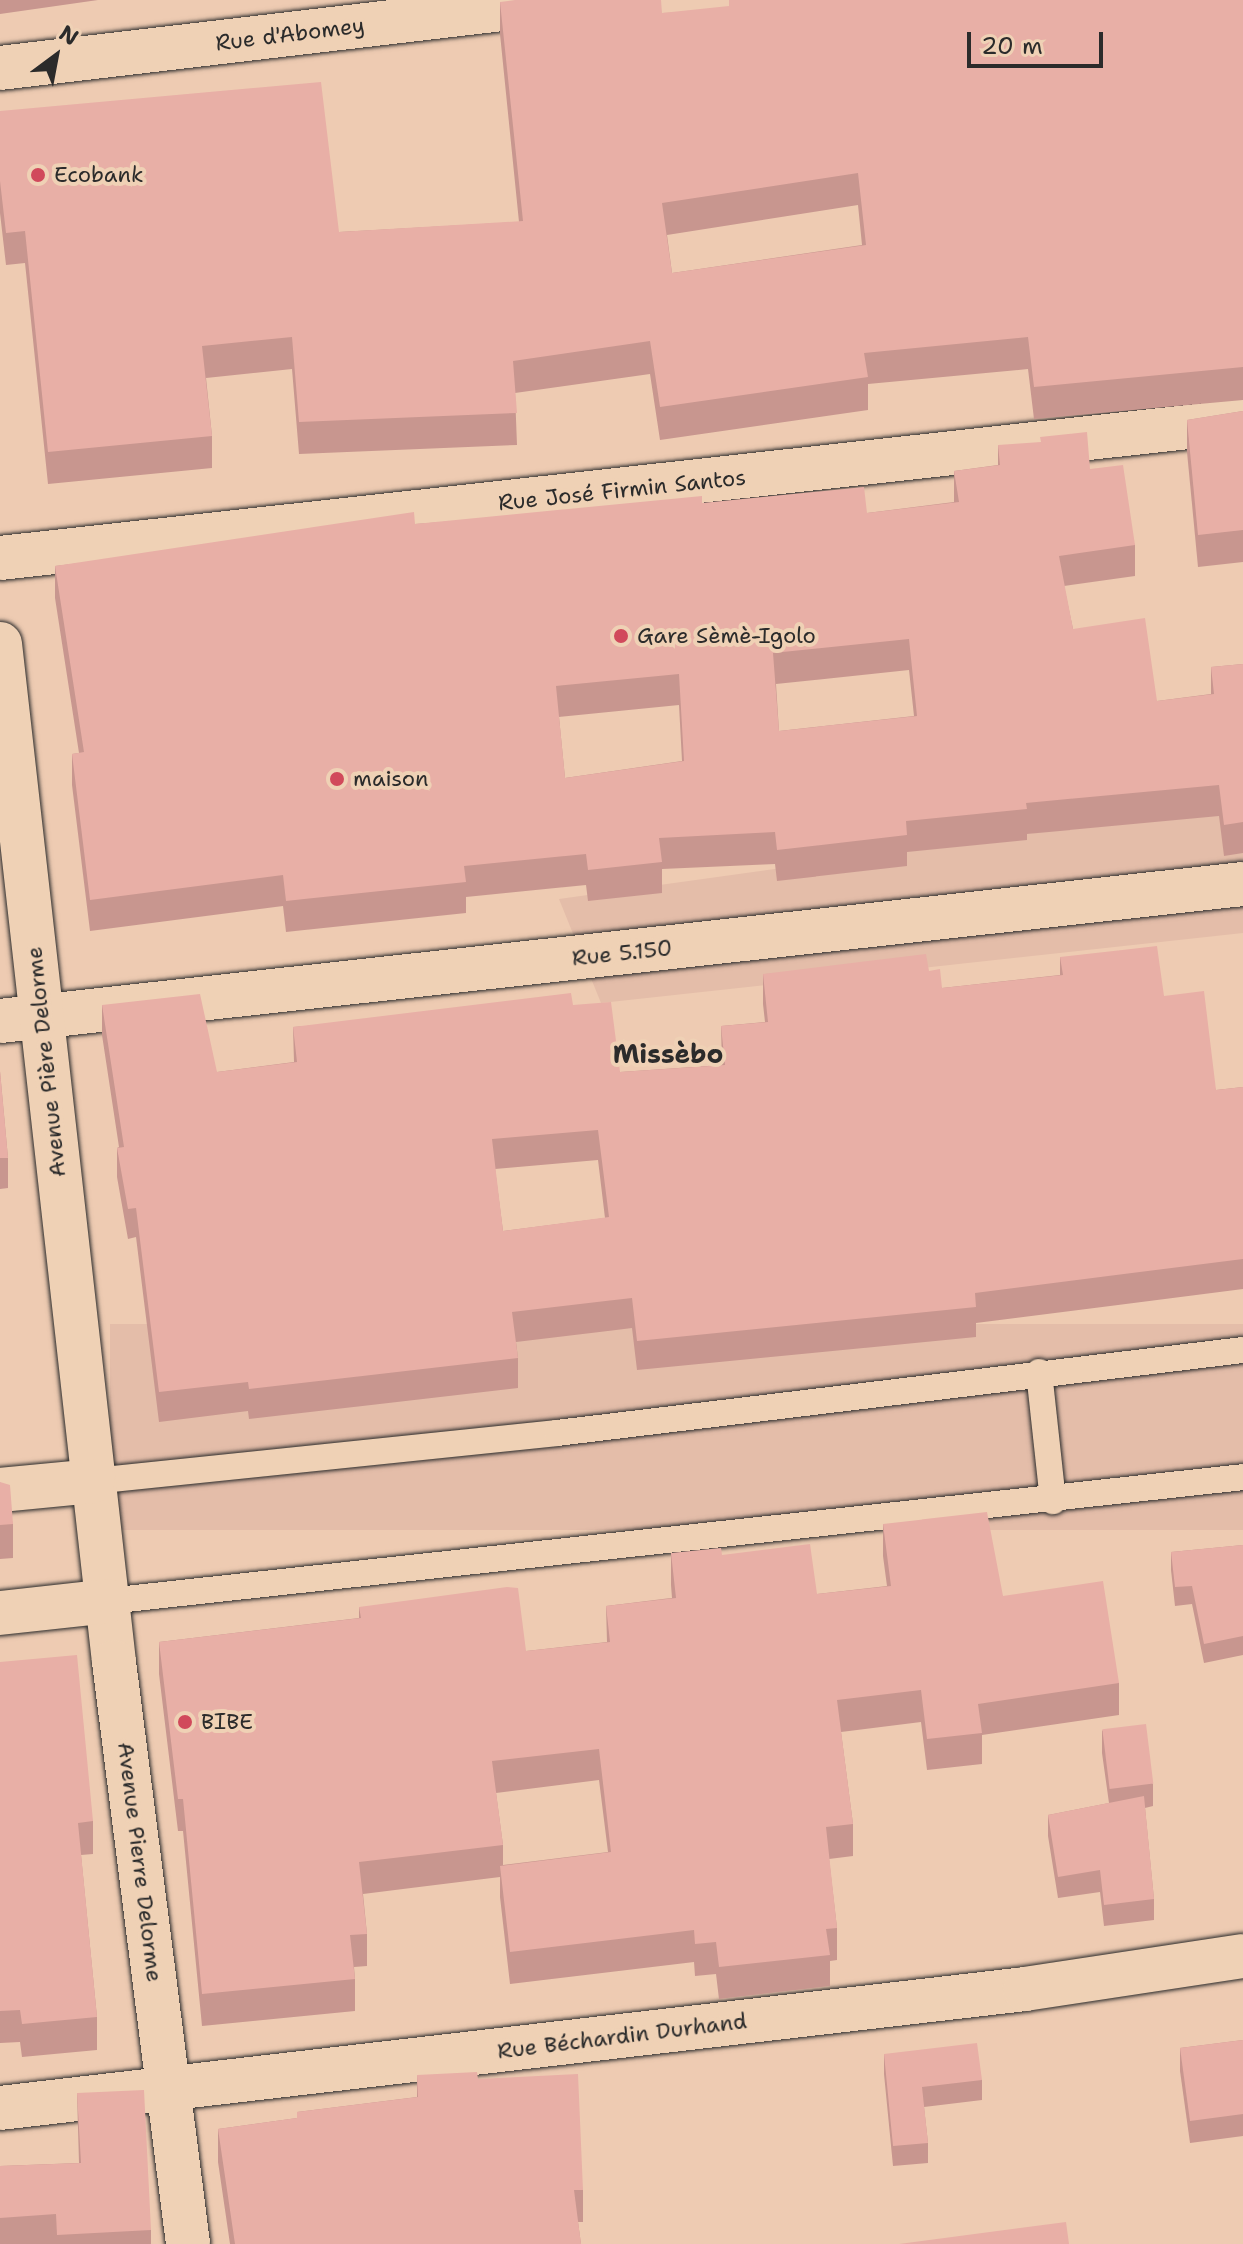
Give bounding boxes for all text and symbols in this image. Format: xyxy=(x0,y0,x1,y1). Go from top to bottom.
street label: Rue d'Abomey xyxy=(214,12,366,56)
north arrow xyxy=(16,16,96,96)
scale bar xyxy=(971,16,1107,66)
text: N xyxy=(54,18,84,52)
text: 20 m xyxy=(981,30,1043,62)
place label: Ecobank xyxy=(54,162,144,188)
marker: Ecobank xyxy=(29,166,47,184)
street label: Rue José Firmin Santos xyxy=(497,464,747,516)
place label: Gare Sèmè-Igolo xyxy=(637,623,816,649)
marker: Gare Sèmè-Igolo xyxy=(612,627,630,645)
place label: maison xyxy=(353,766,429,792)
marker: maison xyxy=(328,770,346,788)
street label: Rue 5.150 xyxy=(571,935,673,971)
street label: Avenue Pière Delorme xyxy=(21,945,71,1179)
district label: Missèbo xyxy=(613,1038,723,1070)
place label: BIBE xyxy=(201,1709,253,1735)
marker: BIBE xyxy=(176,1713,194,1731)
street label: Avenue Pierre Delorme xyxy=(112,1741,168,1983)
street label: Rue Béchardin Durhand xyxy=(496,2008,748,2064)

